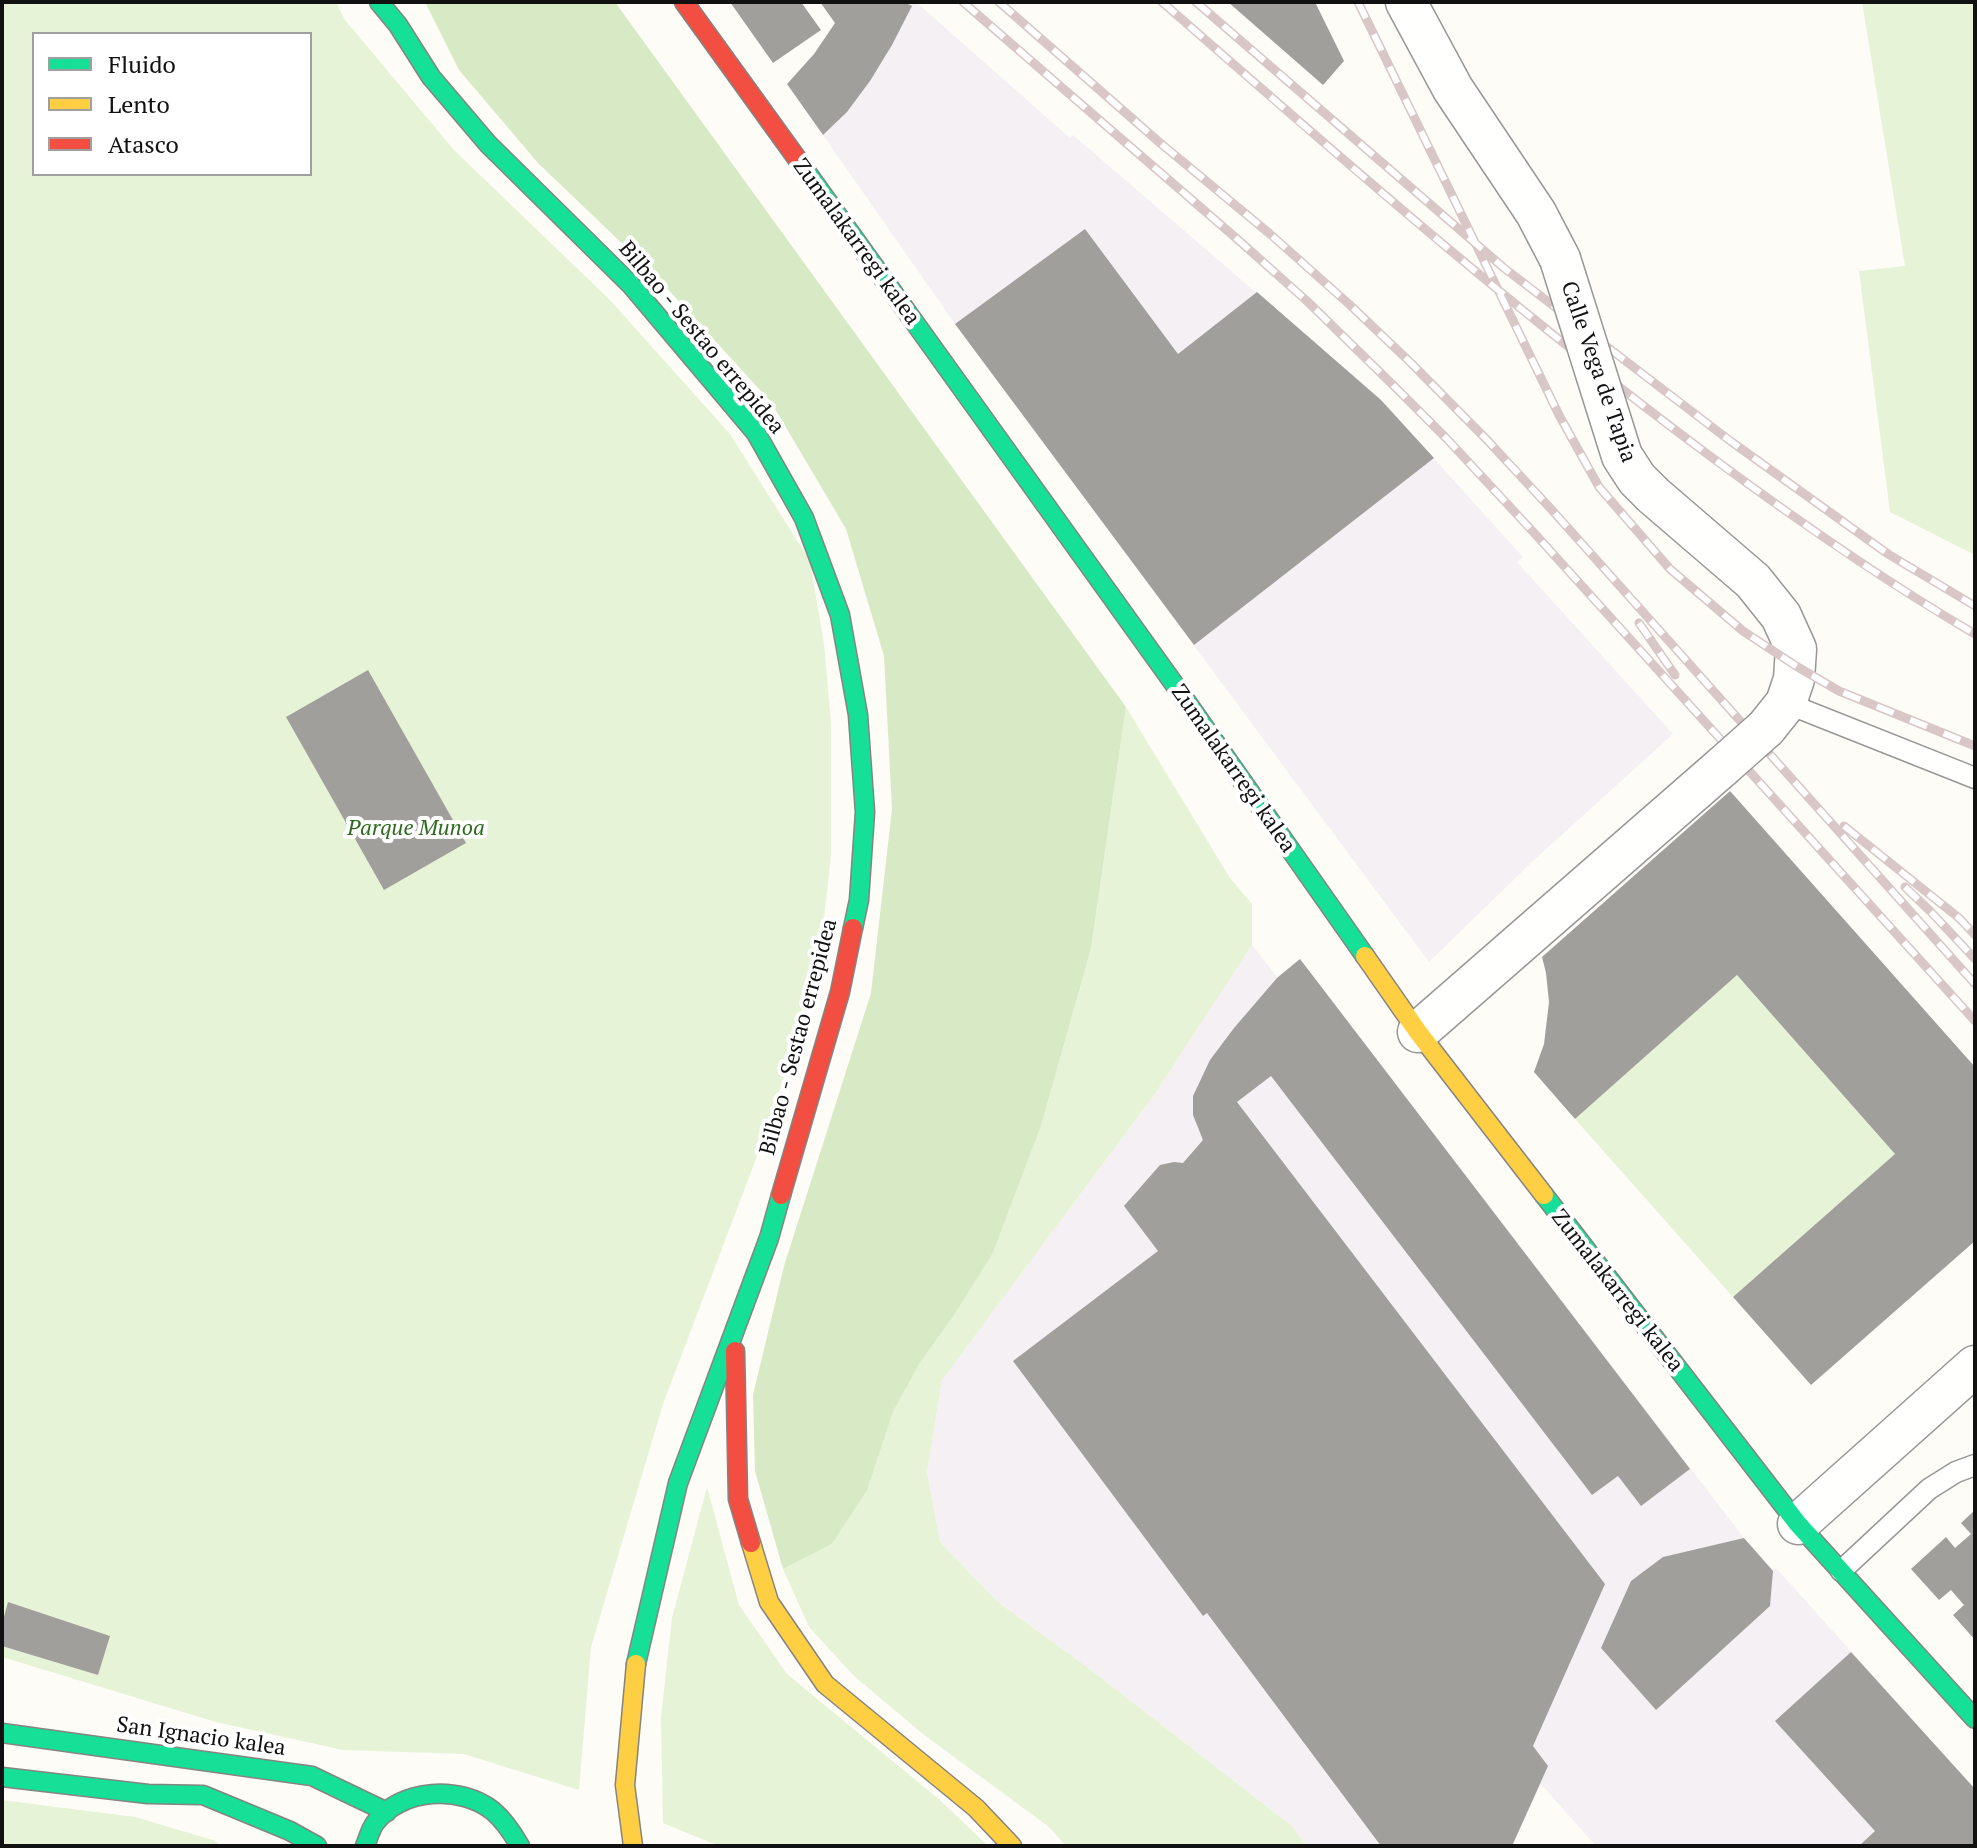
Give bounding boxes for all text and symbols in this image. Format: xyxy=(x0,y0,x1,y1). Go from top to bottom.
legend xyxy=(32,32,312,176)
text: Fluido xyxy=(108,48,176,80)
text: Lento xyxy=(108,88,170,120)
text: Atasco xyxy=(108,128,179,160)
street label: Zumalakarregi kalea xyxy=(787,154,925,330)
street label: Bilbao - Sestao errepidea xyxy=(613,236,789,440)
street label: Calle Vega de Tapia xyxy=(1555,278,1641,466)
street label: Zumalakarregi kalea xyxy=(1165,680,1301,858)
park label: Parque Munoa xyxy=(347,816,485,842)
street label: Bilbao - Sestao errepidea xyxy=(755,916,843,1158)
street label: Zumalakarregi kalea xyxy=(1545,1204,1689,1378)
street label: San Ignacio kalea xyxy=(115,1712,287,1762)

